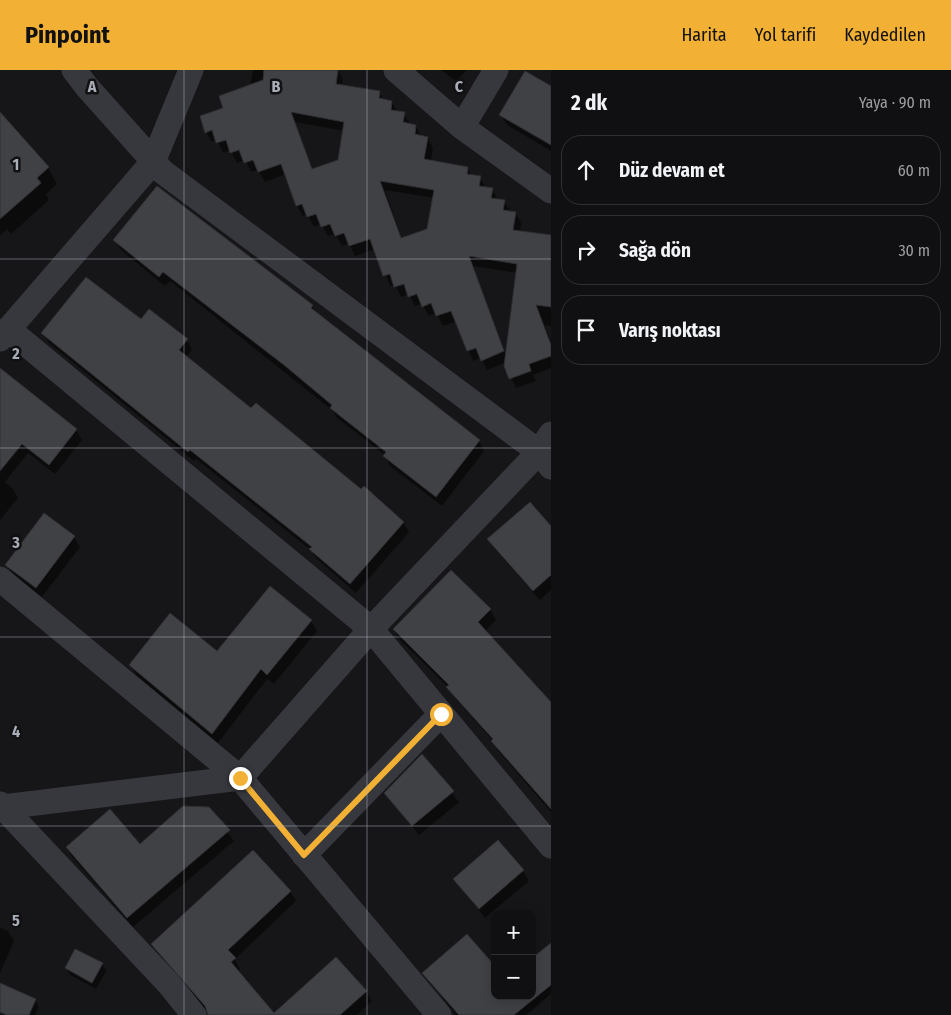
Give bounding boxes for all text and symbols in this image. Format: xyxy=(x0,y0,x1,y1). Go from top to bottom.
text: Pinpoint xyxy=(25,21,110,49)
text: Harita xyxy=(681,24,727,46)
text: Yol tarifi xyxy=(755,24,816,46)
text: Kaydedilen xyxy=(844,24,926,46)
text: A xyxy=(87,77,97,96)
text: B xyxy=(272,77,281,96)
text: C xyxy=(455,77,464,96)
text: 2 dk xyxy=(571,90,607,116)
text: Yaya · 90 m xyxy=(859,93,931,112)
text: 1 xyxy=(13,155,19,174)
icon: ahead xyxy=(572,156,600,184)
text: Düz devam et xyxy=(619,159,725,182)
text: 60 m xyxy=(898,161,930,180)
icon: right xyxy=(572,236,600,264)
text: Sağa dön xyxy=(619,239,691,262)
text: 30 m xyxy=(898,241,930,260)
icon: arrive xyxy=(572,316,600,344)
text: Varış noktası xyxy=(619,319,721,342)
text: 2 xyxy=(11,344,20,363)
text: 3 xyxy=(11,533,20,552)
route start xyxy=(430,703,453,726)
text: 4 xyxy=(12,722,20,741)
route end xyxy=(229,767,252,790)
map controls xyxy=(491,910,536,1000)
button: + xyxy=(491,910,536,955)
text: 5 xyxy=(12,911,20,930)
button: − xyxy=(491,955,536,1000)

